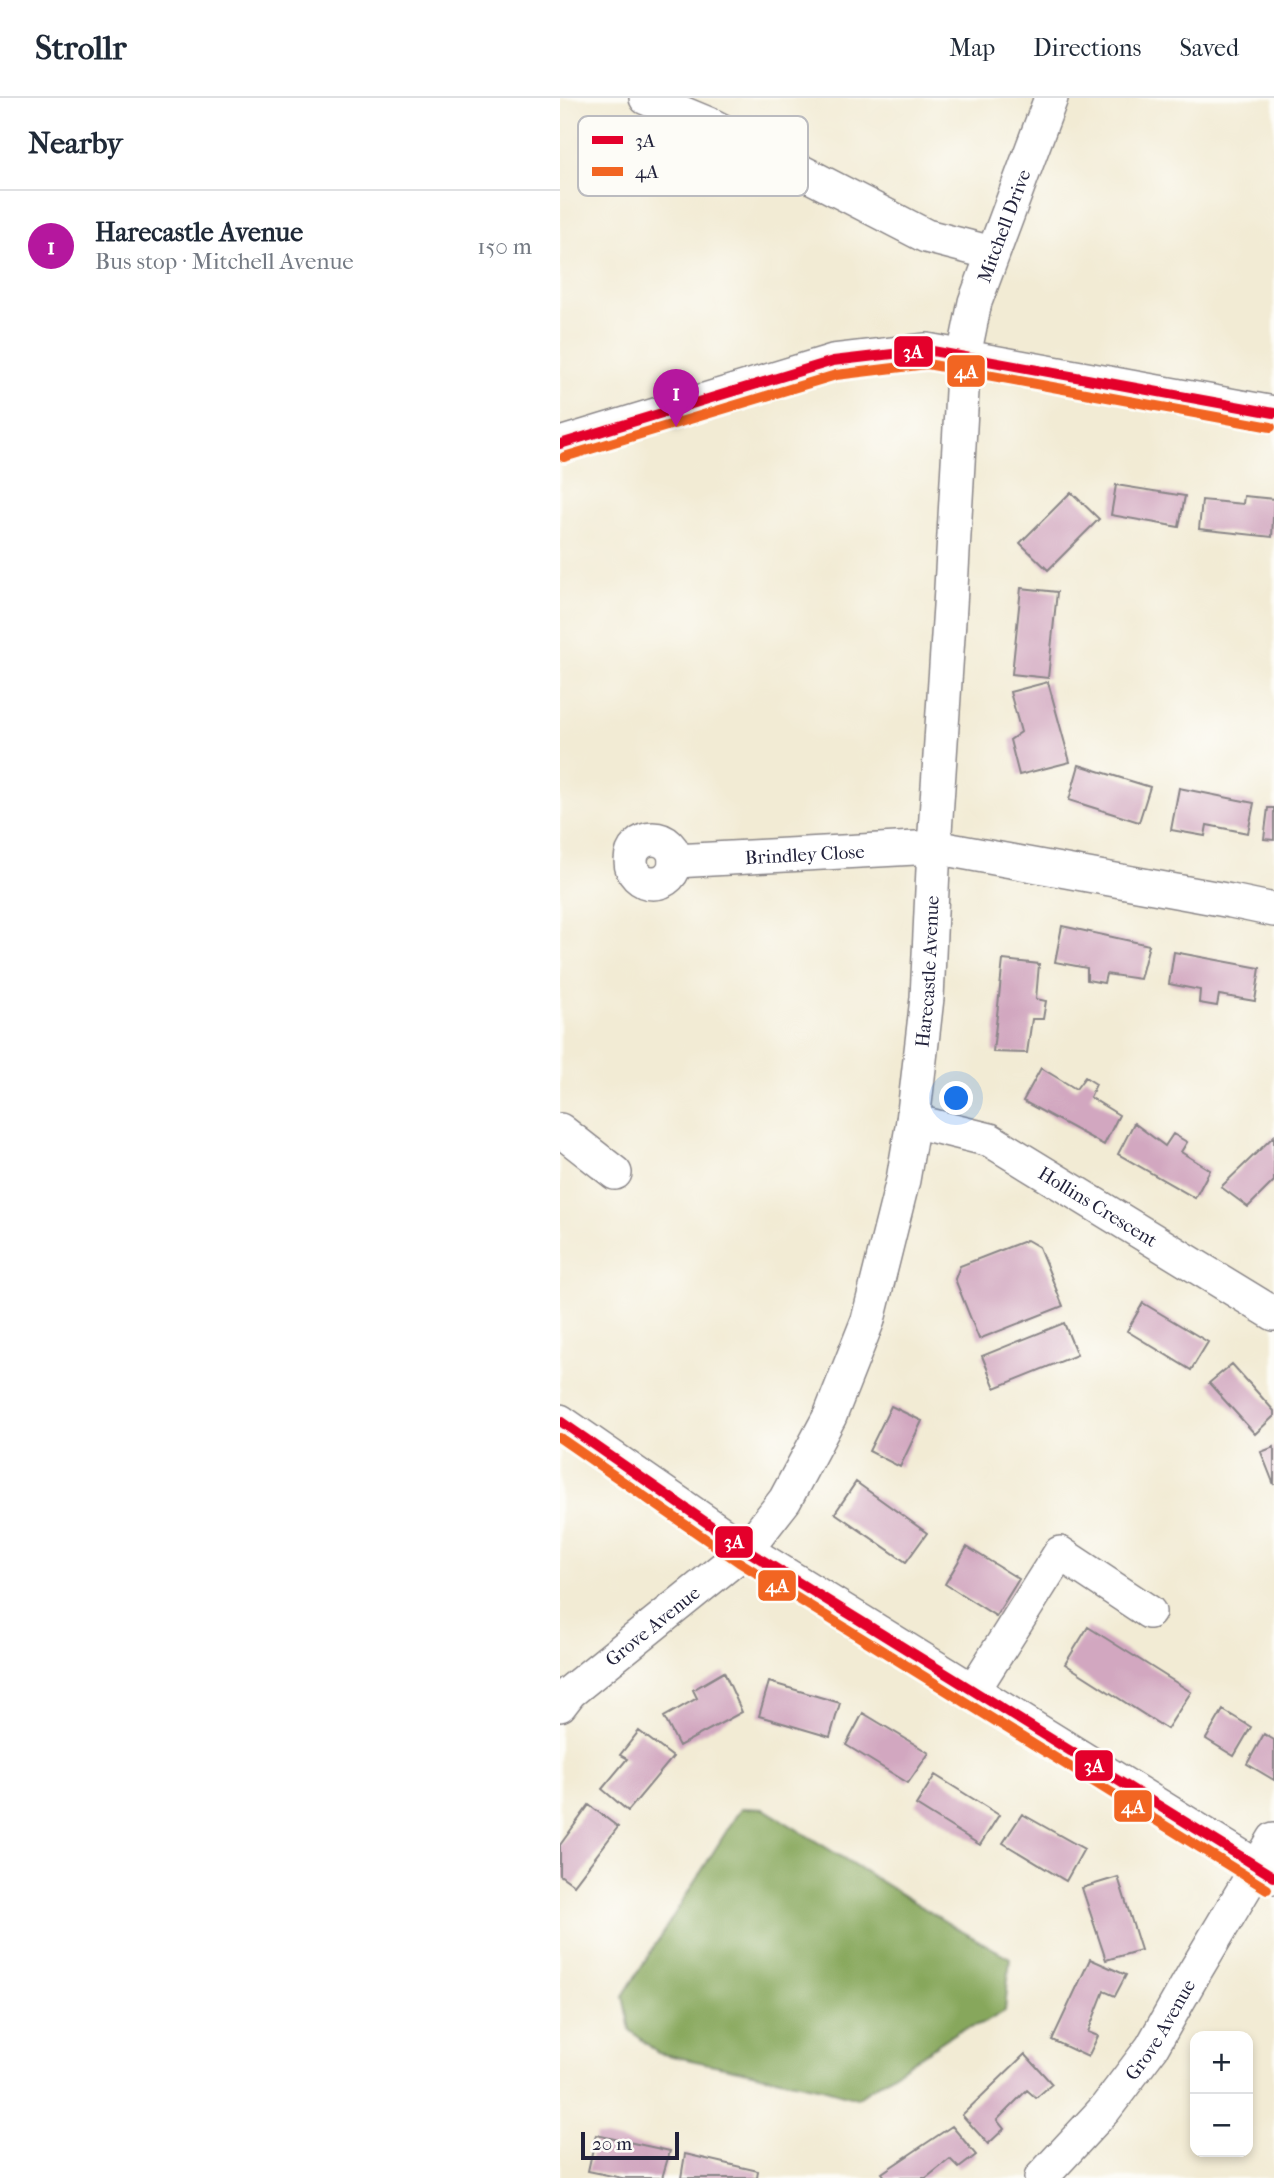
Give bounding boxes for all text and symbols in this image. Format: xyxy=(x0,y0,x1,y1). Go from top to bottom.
text: Strollr xyxy=(35,29,126,68)
text: Map xyxy=(949,34,995,62)
text: Directions xyxy=(1033,34,1141,62)
text: Saved xyxy=(1179,34,1239,62)
legend xyxy=(578,116,808,196)
text: Nearby xyxy=(28,126,123,161)
text: 3A xyxy=(635,130,656,152)
text: 4A xyxy=(635,161,659,183)
street label: Mitchell Drive xyxy=(973,167,1035,286)
text: Harecastle Avenue xyxy=(95,217,303,248)
text: 1 xyxy=(47,233,55,260)
text: 150 m xyxy=(477,233,532,260)
text: Bus stop · Mitchell Avenue xyxy=(95,248,354,275)
line badge: 3A xyxy=(893,335,934,368)
text: 3A xyxy=(903,341,924,363)
line badge: 4A xyxy=(946,354,986,388)
text: 4A xyxy=(953,361,978,383)
pin: 1 xyxy=(653,369,699,427)
street label: Brindley Close xyxy=(744,841,865,869)
street label: Harecastle Avenue xyxy=(911,895,944,1049)
your location xyxy=(939,1081,973,1115)
street label: Hollins Crescent xyxy=(1034,1162,1161,1252)
line badge: 3A xyxy=(714,1525,754,1559)
text: 3A xyxy=(724,1531,745,1553)
line badge: 4A xyxy=(757,1569,797,1602)
text: 4A xyxy=(764,1575,789,1597)
street label: Grove Avenue xyxy=(601,1582,704,1671)
line badge: 3A xyxy=(1074,1749,1114,1782)
text: 3A xyxy=(1084,1755,1105,1777)
line badge: 4A xyxy=(1113,1789,1153,1823)
text: 4A xyxy=(1120,1796,1145,1818)
street label: Grove Avenue xyxy=(1121,1976,1200,2085)
map controls xyxy=(1190,2031,1253,2157)
button: + xyxy=(1190,2031,1253,2094)
button: − xyxy=(1190,2094,1253,2157)
scale bar xyxy=(581,2129,679,2161)
text: 20 m xyxy=(592,2133,632,2155)

